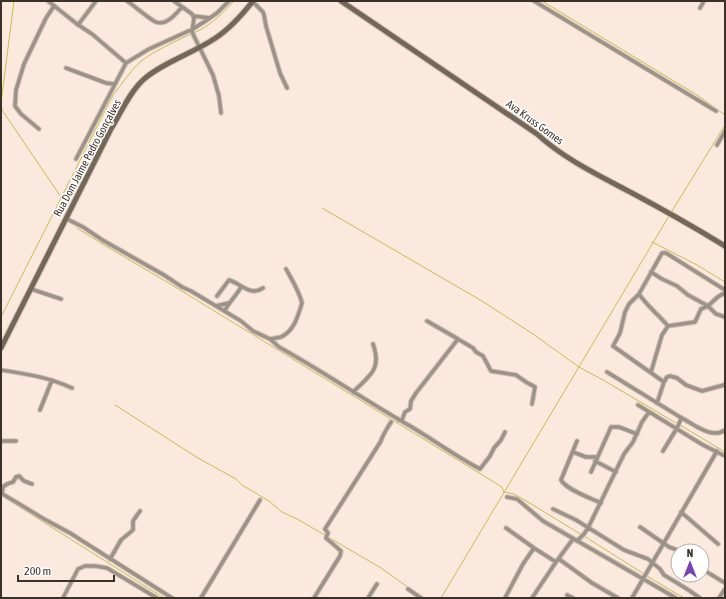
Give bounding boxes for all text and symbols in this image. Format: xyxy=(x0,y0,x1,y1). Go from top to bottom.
street label: Rua Dom Jaime Pedro Gonçalves xyxy=(51,97,123,219)
street label: Ava Kruss Gomes xyxy=(504,97,566,147)
north arrow xyxy=(670,543,710,583)
text: N xyxy=(687,547,693,559)
scale bar xyxy=(18,557,114,583)
text: 200 m xyxy=(24,564,51,578)

